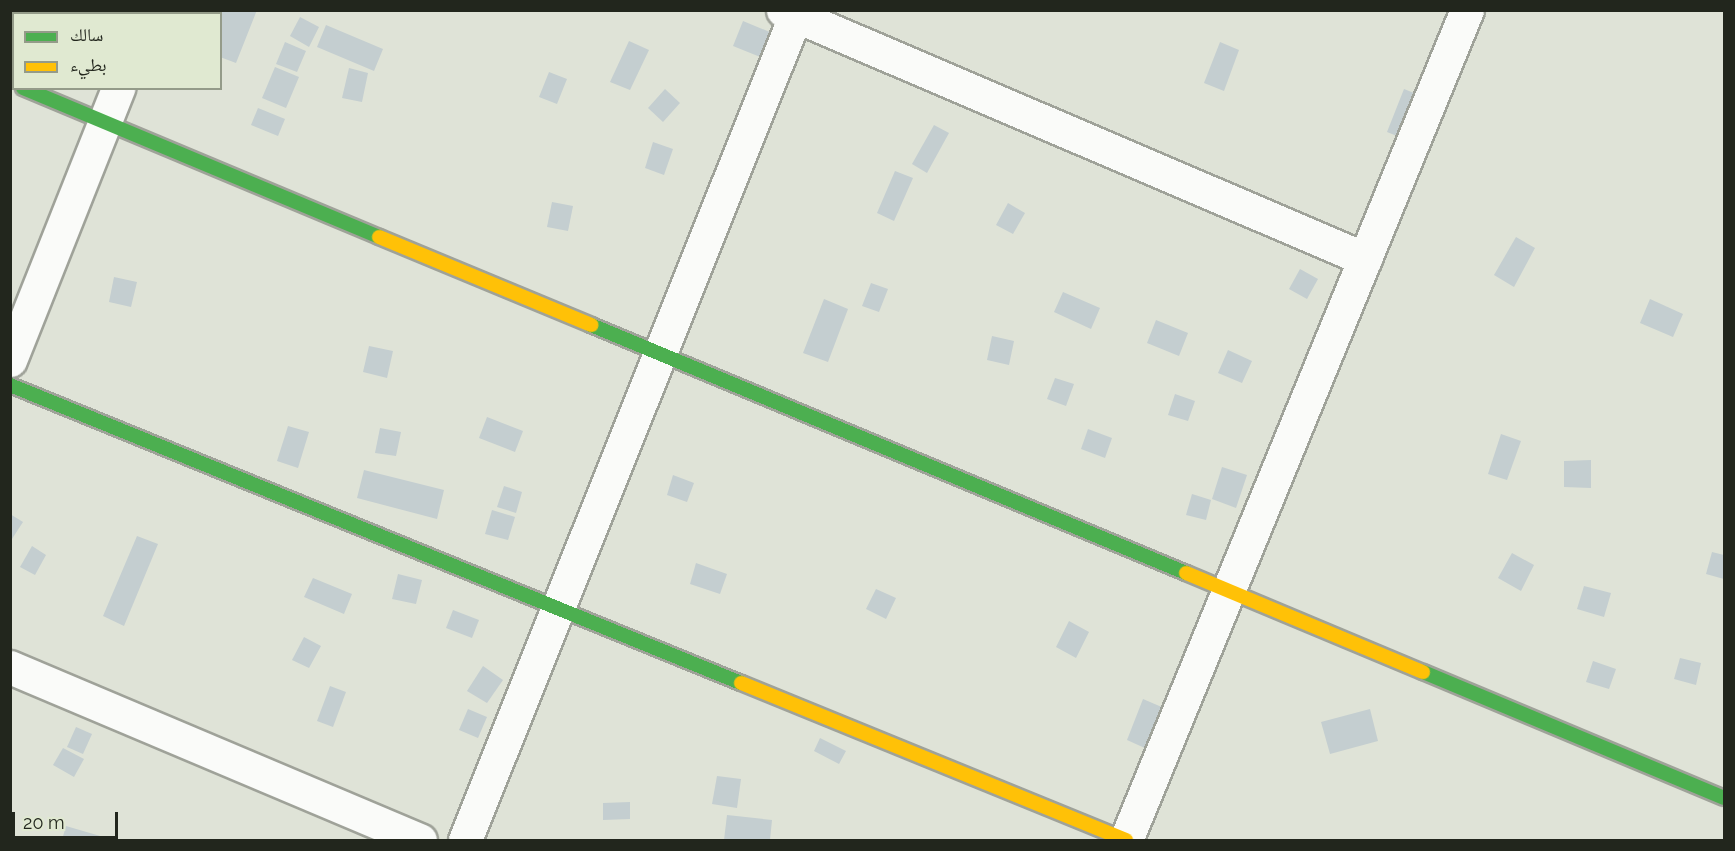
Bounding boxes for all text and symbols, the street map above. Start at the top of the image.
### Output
legend [12,12,222,90]
text: سالك [70,24,103,45]
text: بطيء [70,54,107,75]
scale bar [15,800,122,838]
text: 20 m [23,812,65,833]

